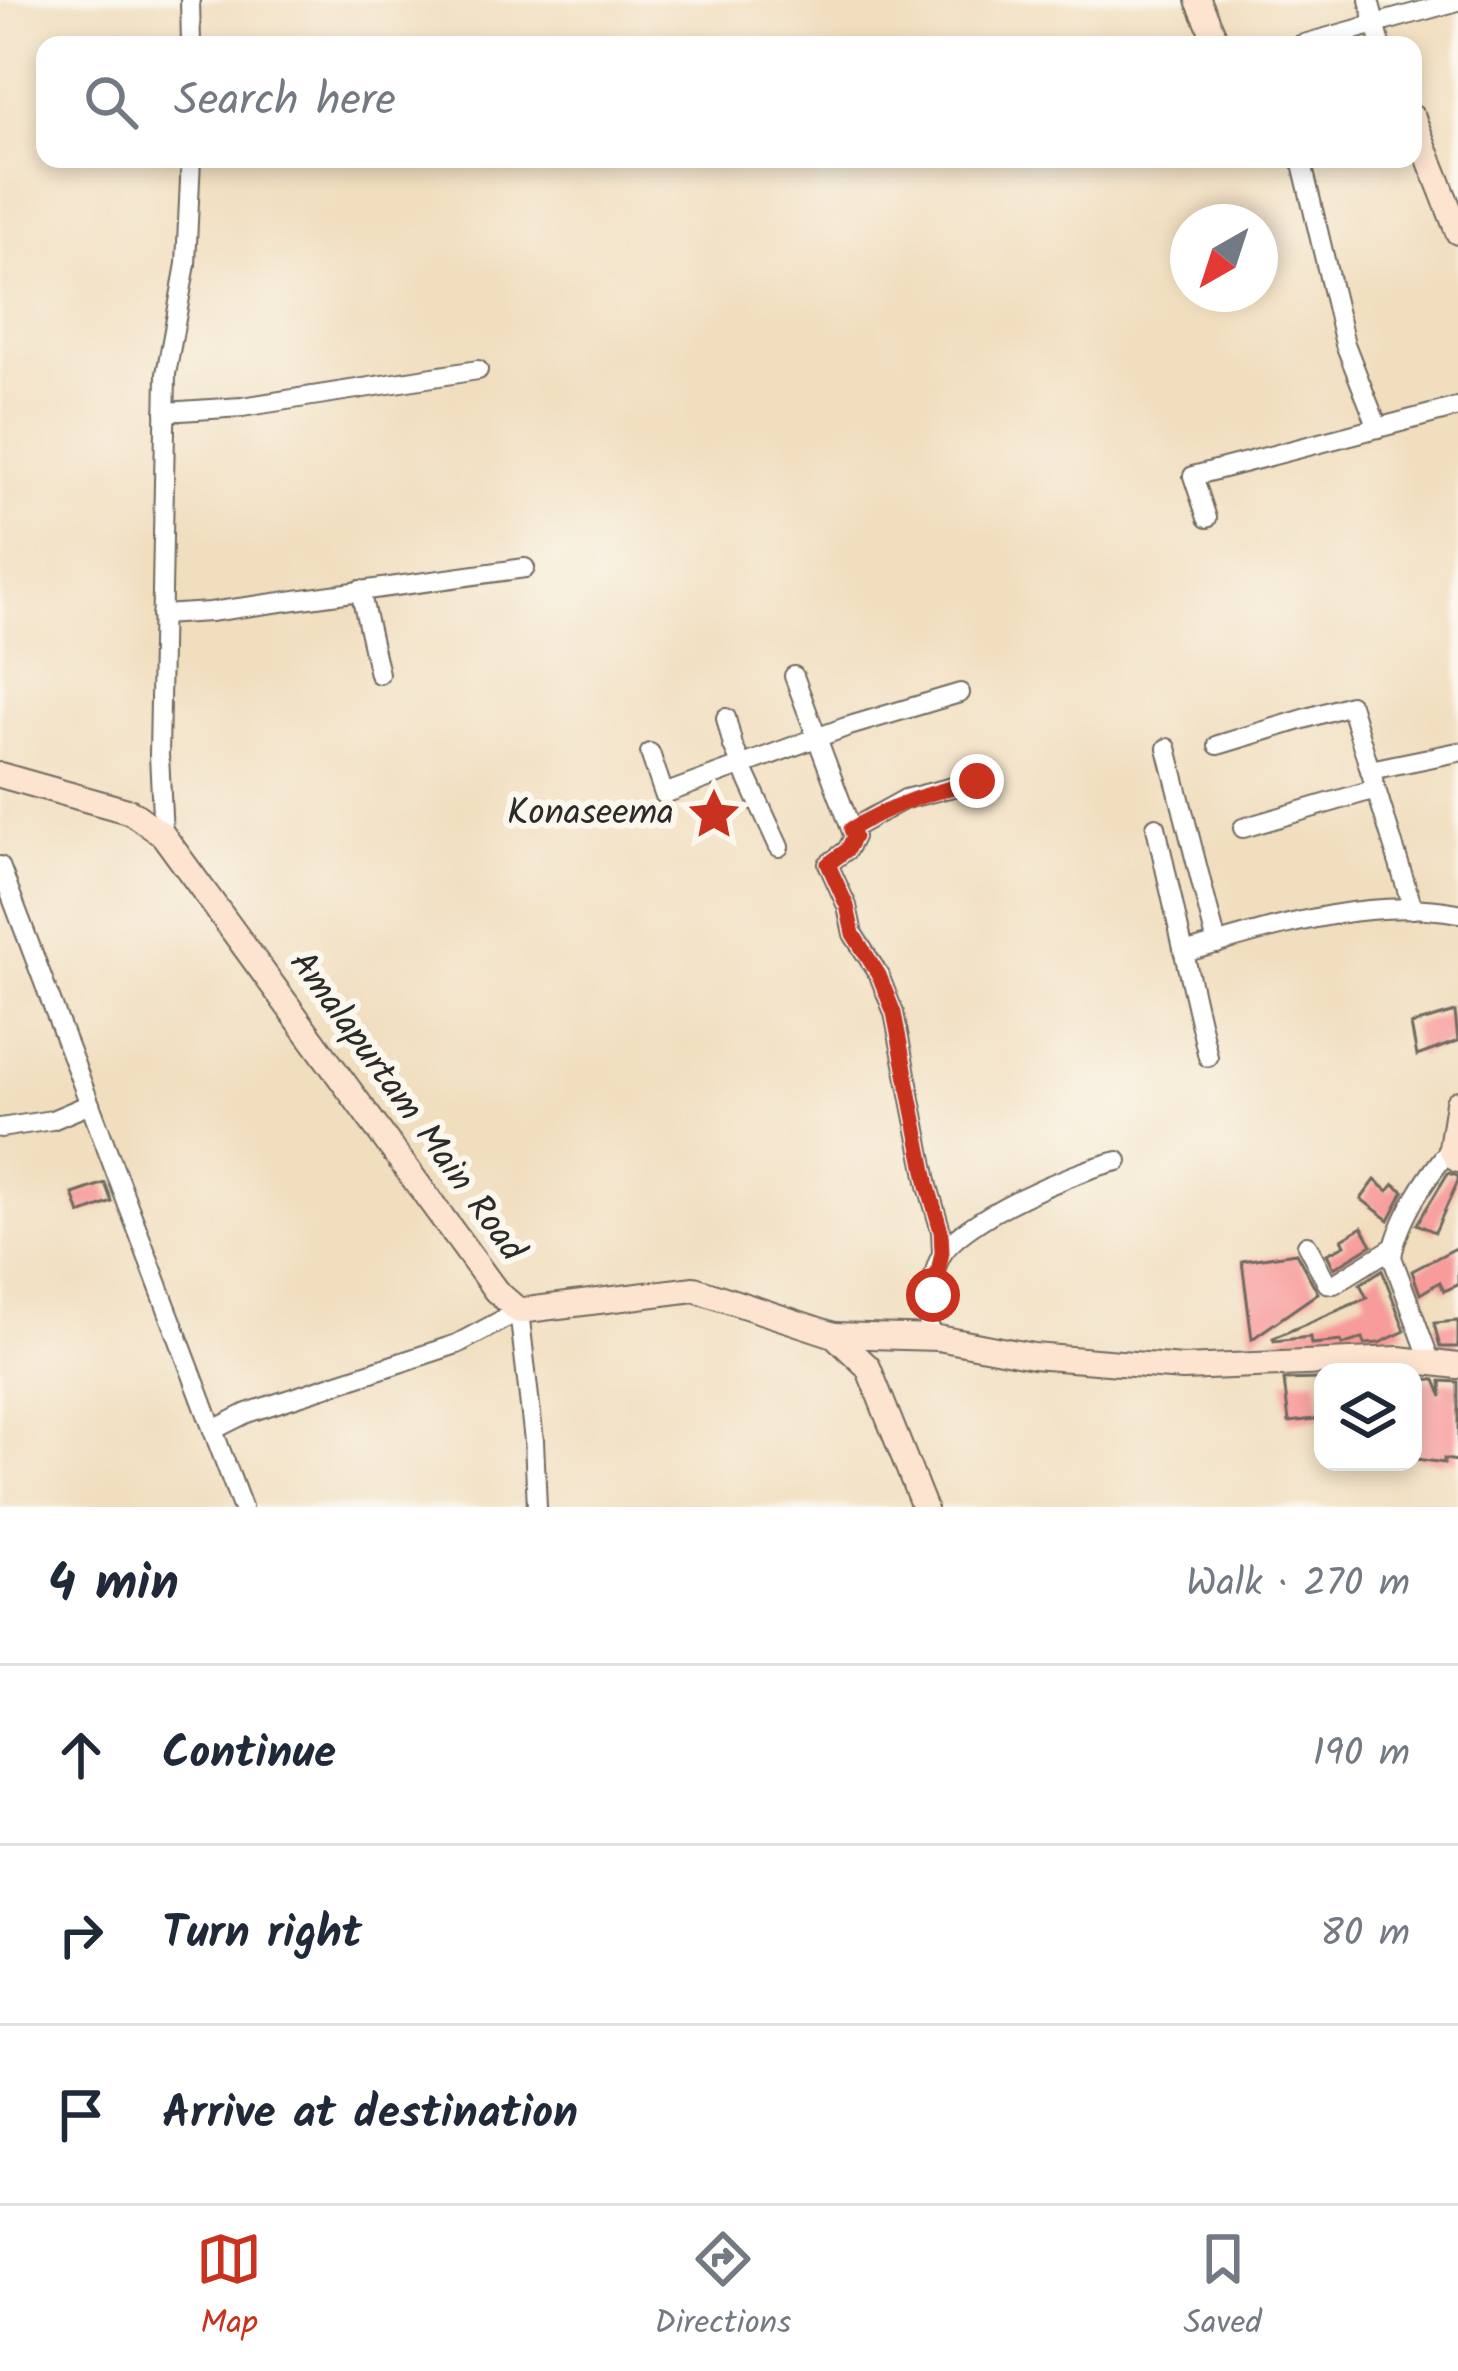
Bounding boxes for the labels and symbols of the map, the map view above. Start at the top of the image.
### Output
north arrow [1170,204,1278,312]
route end [950,754,1004,808]
place icon: Konaseema [685,785,743,843]
place label: Konaseema [507,786,674,843]
street label: Amalapurtam Main Road [273,939,539,1276]
route start [906,1268,960,1322]

